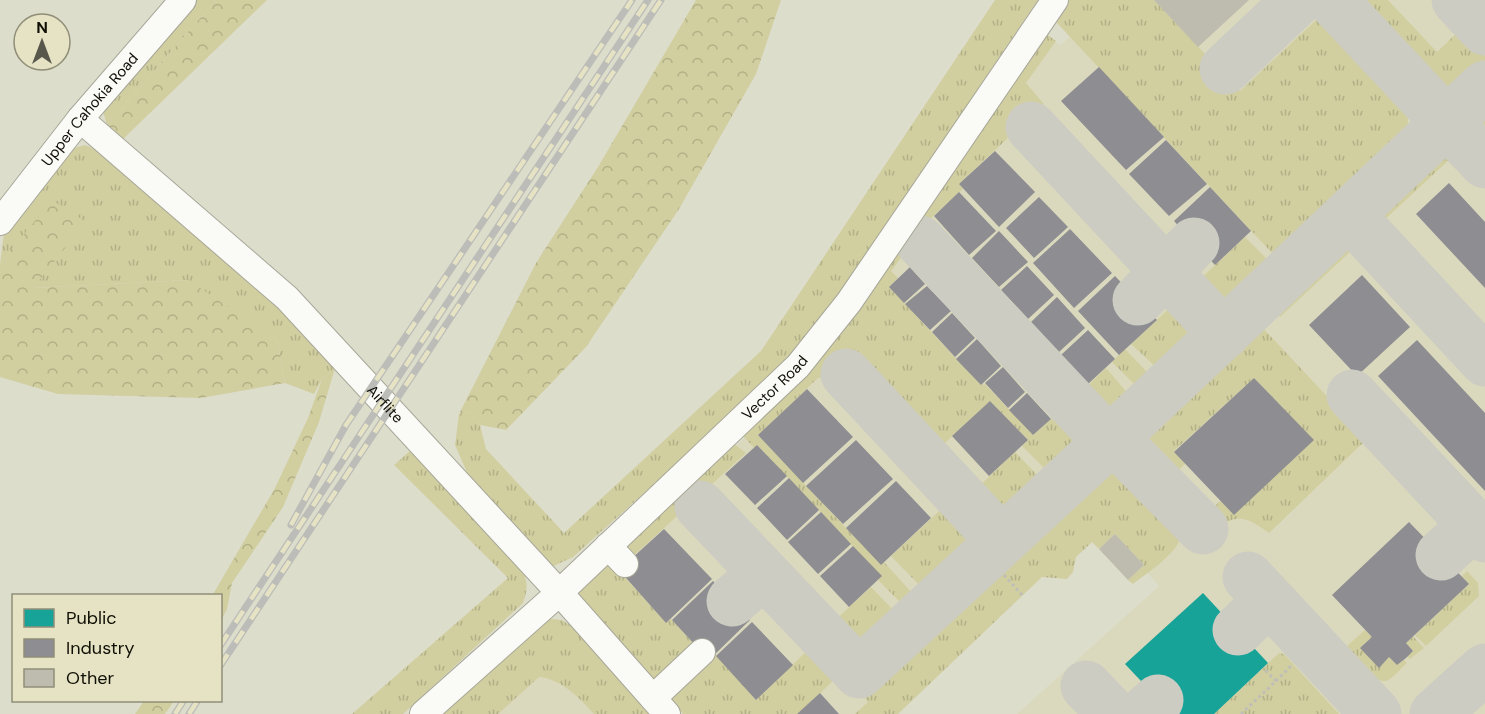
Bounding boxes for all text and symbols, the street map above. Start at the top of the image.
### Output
north arrow [12,12,72,72]
text: N [36,17,48,38]
street label: Upper Cahokia Road [37,49,143,170]
street label: Vector Road [737,351,813,424]
street label: Airflite [362,381,408,427]
legend [12,594,222,702]
text: Public [66,606,117,630]
text: Industry [66,636,135,660]
text: Other [66,666,115,690]

